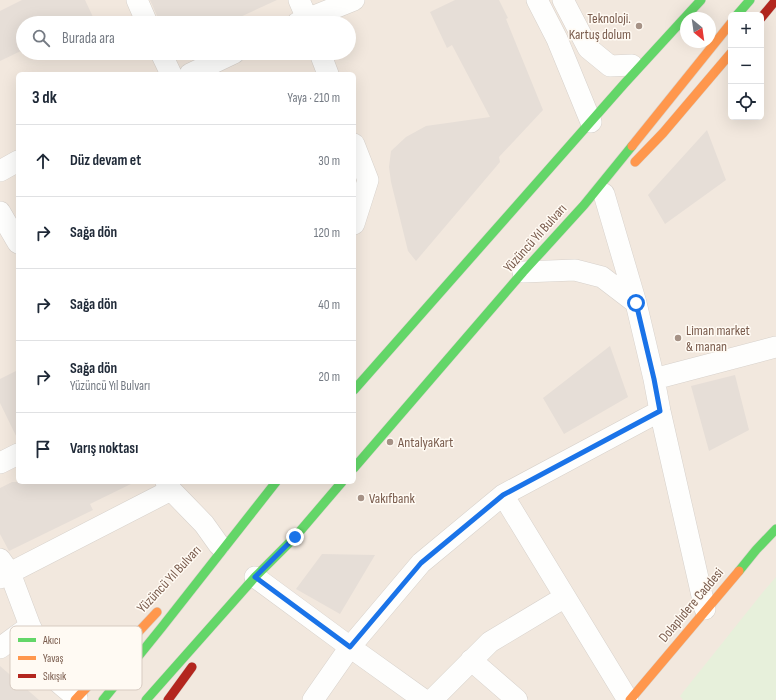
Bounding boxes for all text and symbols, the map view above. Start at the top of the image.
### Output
place label: Teknoloji. Kartuş dolum [569,10,631,43]
north arrow [680,12,716,48]
map controls [728,12,764,120]
button: + [728,12,764,48]
search box [16,16,356,60]
marker: Teknoloji. Kartuş dolum [634,21,644,31]
icon: search [30,27,52,49]
text: Burada ara [62,29,115,48]
button: − [728,48,764,84]
button: locate [728,84,764,120]
text: 3 dk [32,88,57,108]
text: Yaya · 210 m [288,90,340,106]
icon: ahead [32,150,54,172]
text: Düz devam et [70,151,141,170]
text: 30 m [318,153,340,169]
street label: Yüzüncü Yıl Bulvarı [500,200,570,276]
icon: right [32,222,54,244]
text: Sağa dön [70,223,117,242]
text: 120 m [314,225,340,241]
icon: right [32,294,54,316]
route start [627,294,645,312]
text: Sağa dön [70,295,117,314]
text: 40 m [318,297,340,313]
place label: Liman market & manan [686,322,750,355]
marker: Liman market & manan [673,333,683,343]
text: Sağa dön [70,359,117,378]
icon: right [32,366,54,388]
text: 20 m [318,369,340,385]
text: Yüzüncü Yıl Bulvarı [70,378,150,394]
place label: AntalyaKart [397,434,453,451]
marker: AntalyaKart [385,437,395,447]
icon: arrive [32,438,54,460]
text: Varış noktası [70,439,138,458]
place label: Vakıfbank [369,490,415,507]
marker: Vakıfbank [356,493,366,503]
route end [286,528,304,546]
street label: Yüzüncü Yıl Bulvarı [133,542,205,616]
street label: Dolaplıdere Caddesi [655,564,727,646]
legend [10,626,142,690]
text: Akıcı [42,634,60,647]
text: Yavaş [43,652,64,665]
text: Sıkışık [43,670,67,683]

